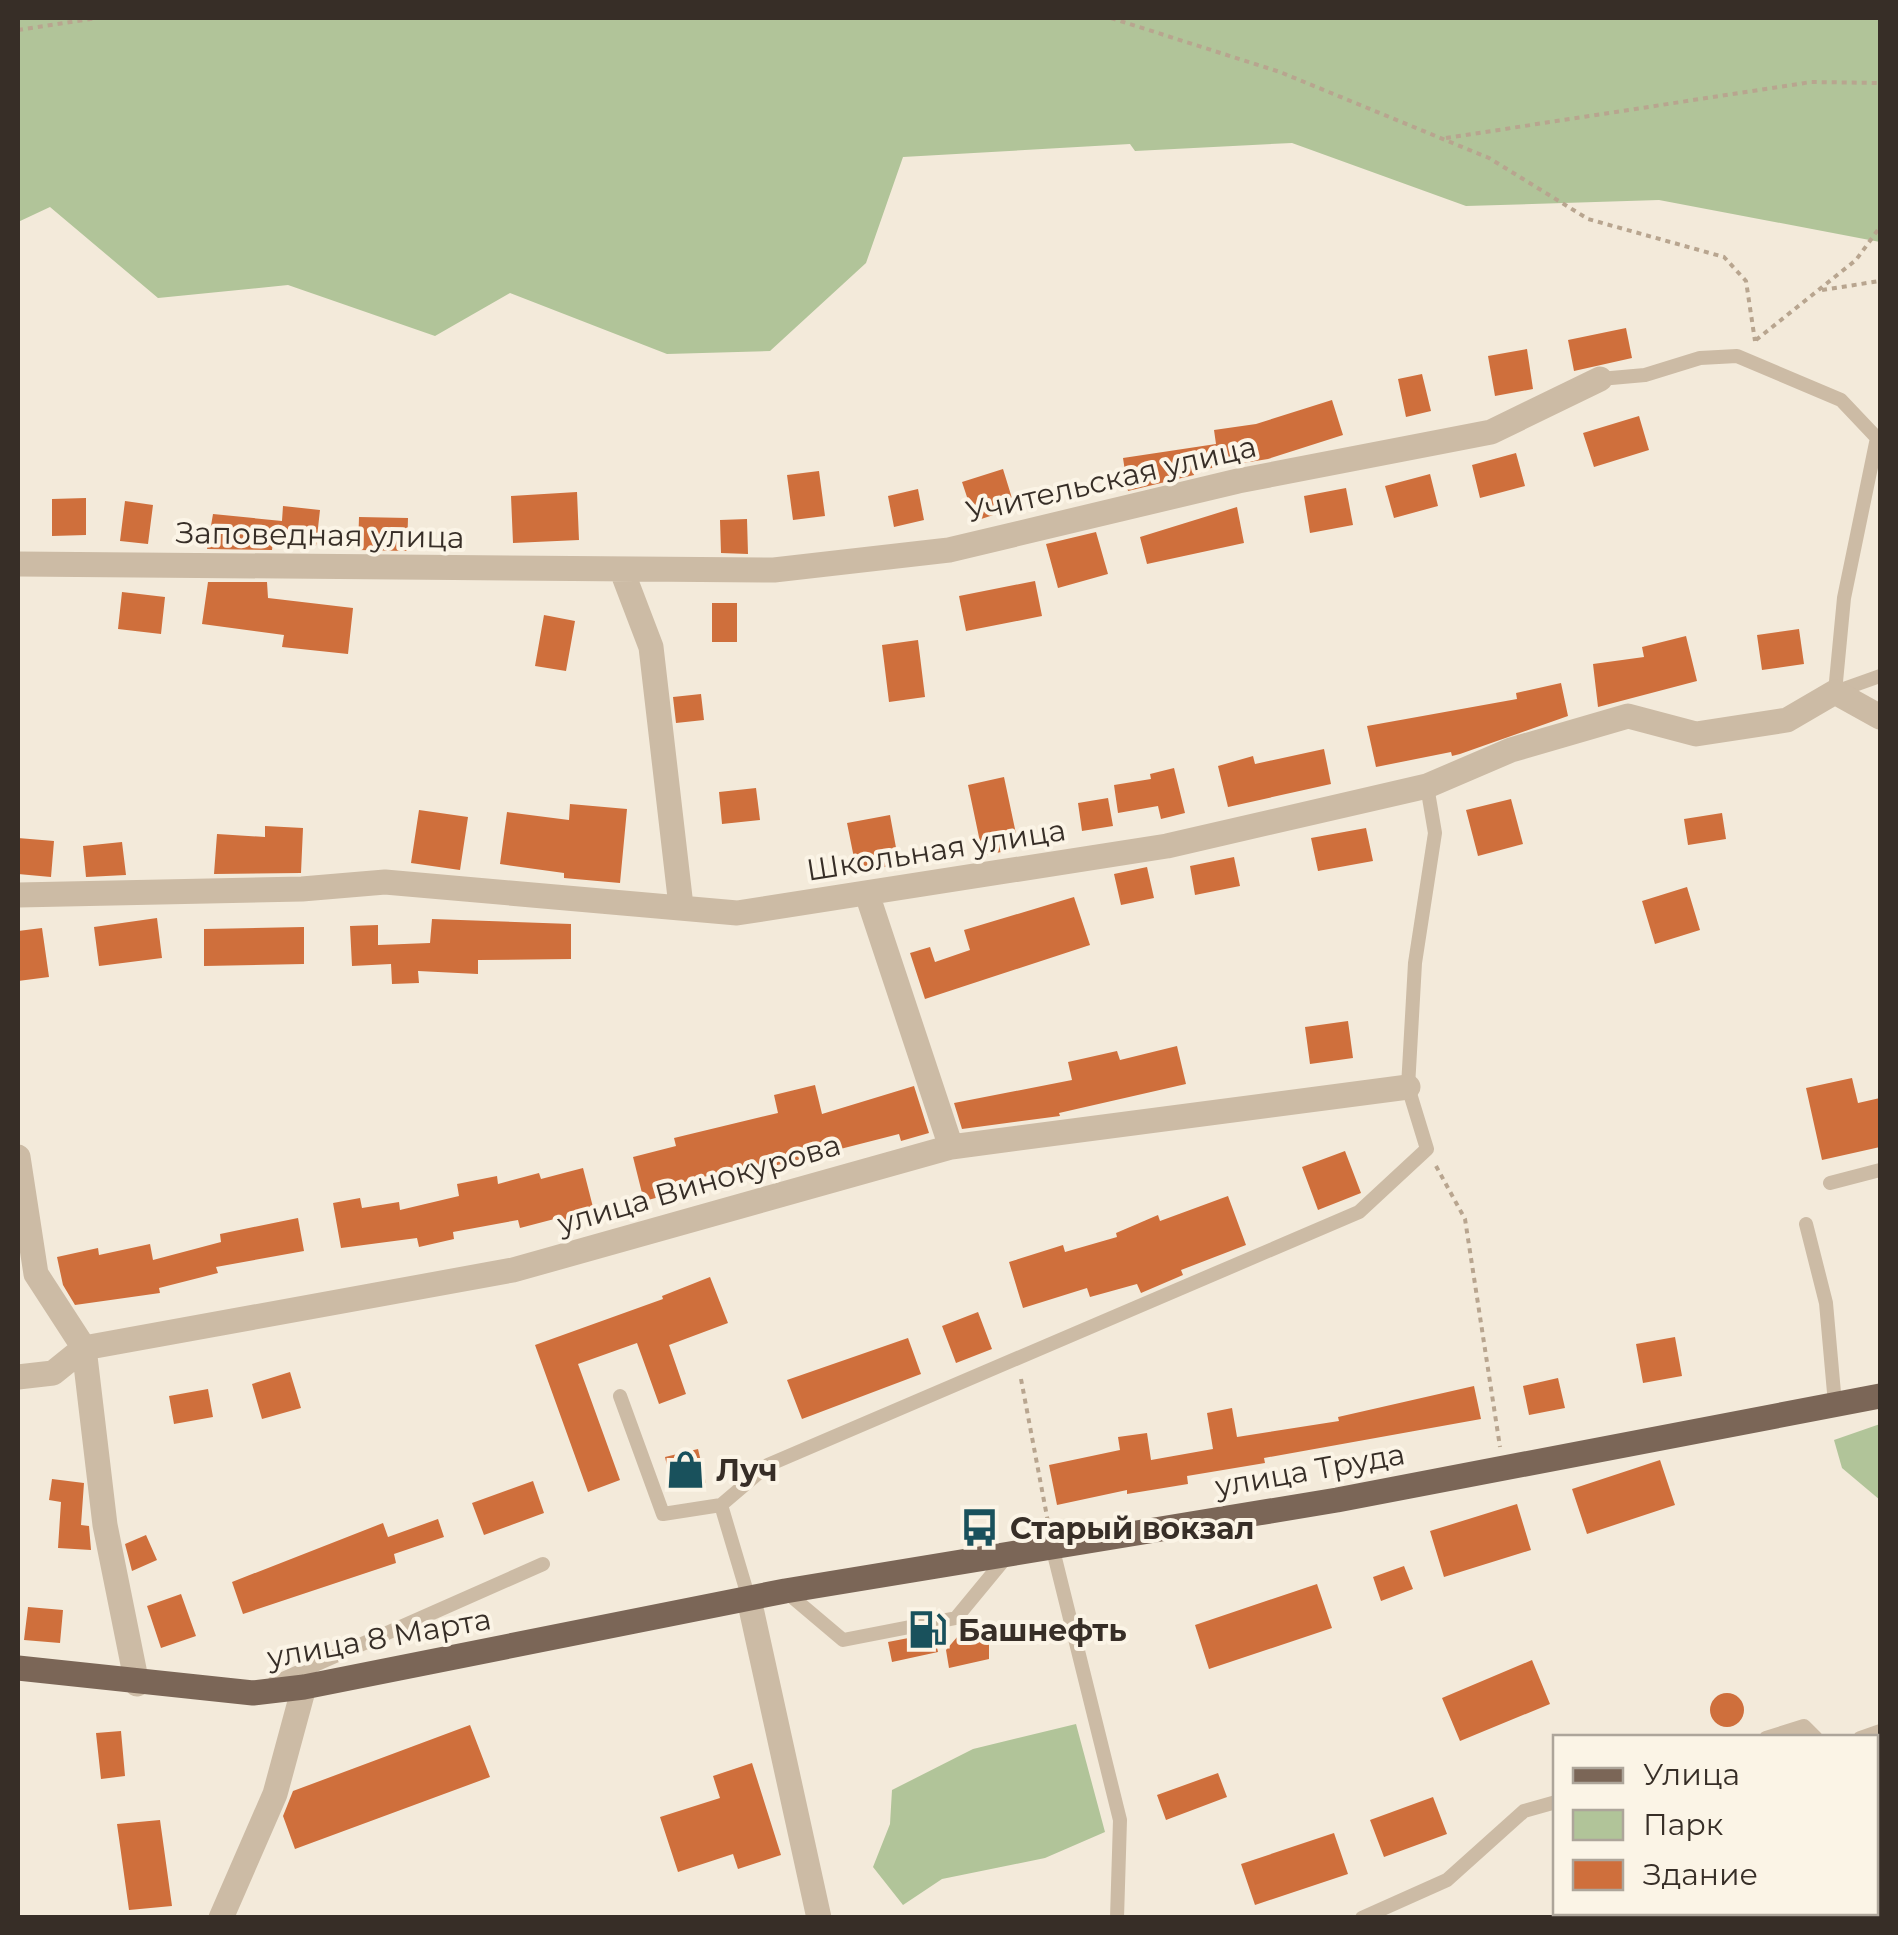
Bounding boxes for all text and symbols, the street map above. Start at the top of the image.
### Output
street label: Учительская улица [962,428,1260,530]
street label: Заповедная улица [175,514,465,556]
street label: Школьная улица [804,811,1068,889]
street label: улица Винокурова [552,1126,845,1242]
street label: улица Труда [1211,1435,1408,1505]
shop icon: Луч [665,1449,707,1491]
place label: Луч [716,1452,777,1489]
bus stop icon: Старый вокзал [959,1507,1001,1549]
place label: Старый вокзал [1010,1510,1254,1547]
street label: улица 8 Марта [263,1600,494,1676]
fuel station icon: Башнефть [907,1609,949,1651]
place label: Башнефть [958,1612,1127,1649]
legend [1553,1735,1878,1915]
text: Улица [1643,1756,1740,1793]
text: Парк [1643,1806,1724,1843]
text: Здание [1643,1856,1758,1893]

